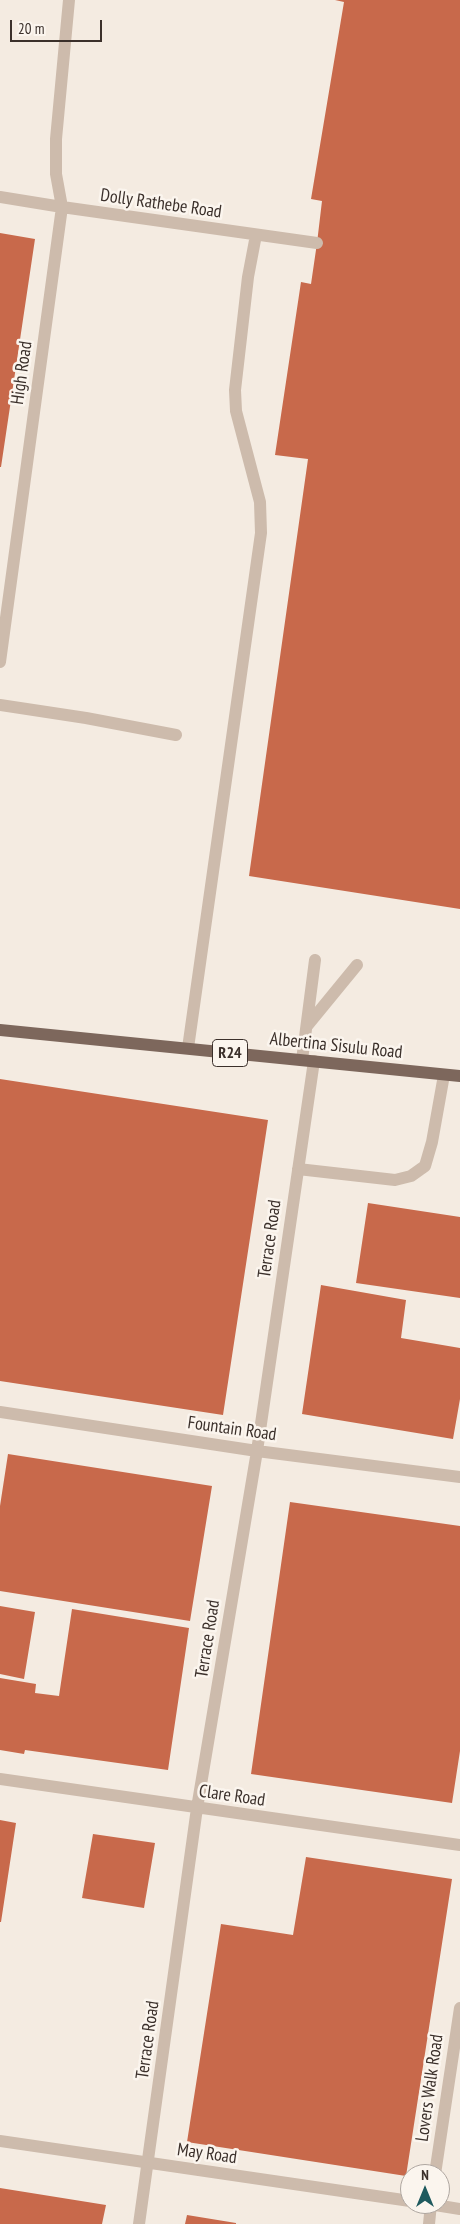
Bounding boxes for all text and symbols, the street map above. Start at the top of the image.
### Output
scale bar [12,10,105,42]
text: 20 m [18,19,44,38]
street label: Dolly Rathebe Road [99,185,223,223]
street label: High Road [7,340,37,406]
street label: Albertina Sisulu Road [269,1028,403,1064]
road number: R24 [212,1040,248,1066]
street label: Terrace Road [254,1199,286,1279]
street label: Fountain Road [186,1412,278,1446]
street label: Terrace Road [191,1598,225,1680]
street label: Clare Road [198,1781,266,1811]
street label: Terrace Road [132,2000,164,2080]
street label: Lovers Walk Road [412,2033,448,2143]
street label: May Road [176,2139,238,2169]
north arrow [400,2164,450,2214]
text: N [421,2166,429,2184]

